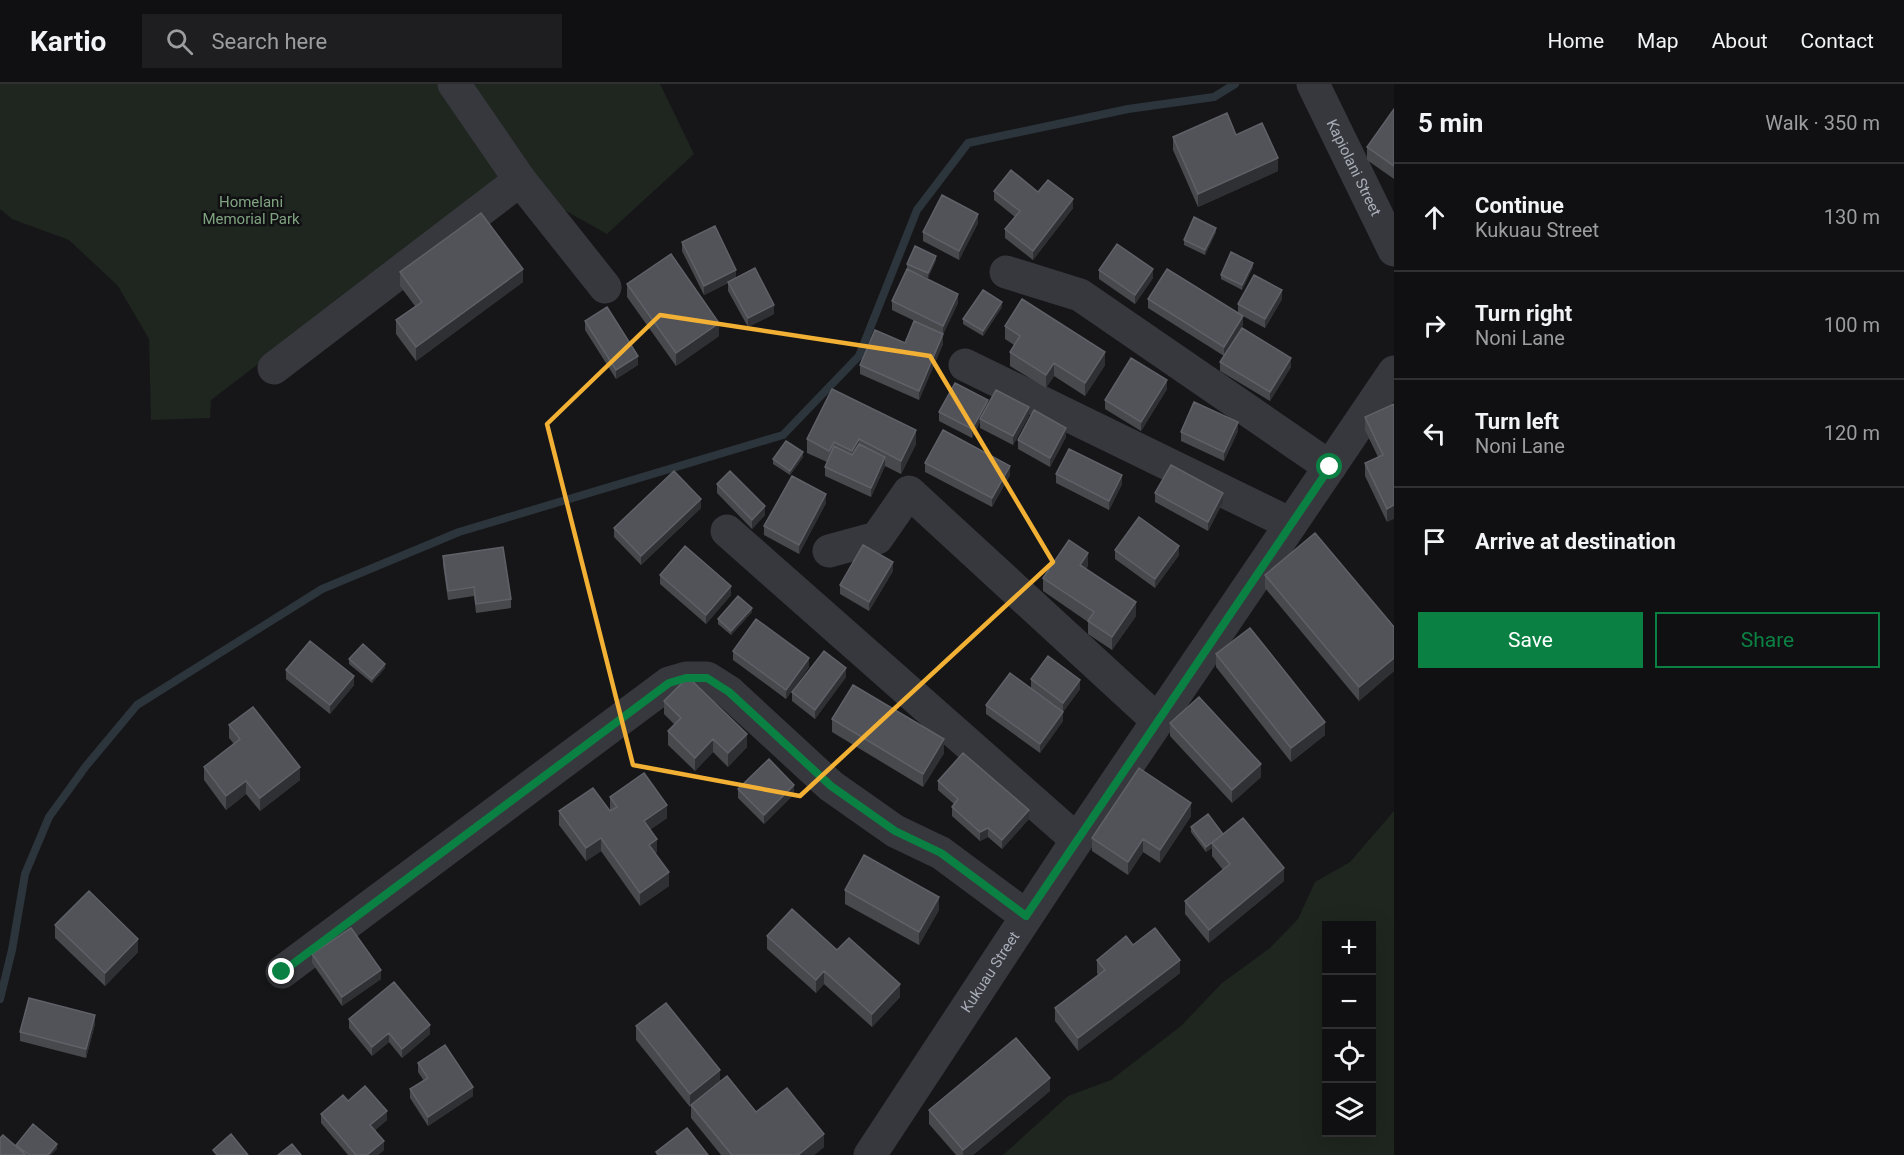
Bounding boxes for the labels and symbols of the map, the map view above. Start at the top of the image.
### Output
street label: Kapiolani Street [1323,116,1385,219]
park label: Homelani Memorial Park [202,193,300,228]
route start [1316,453,1342,479]
street label: Kukuau Street [957,928,1023,1016]
route end [268,958,294,984]

